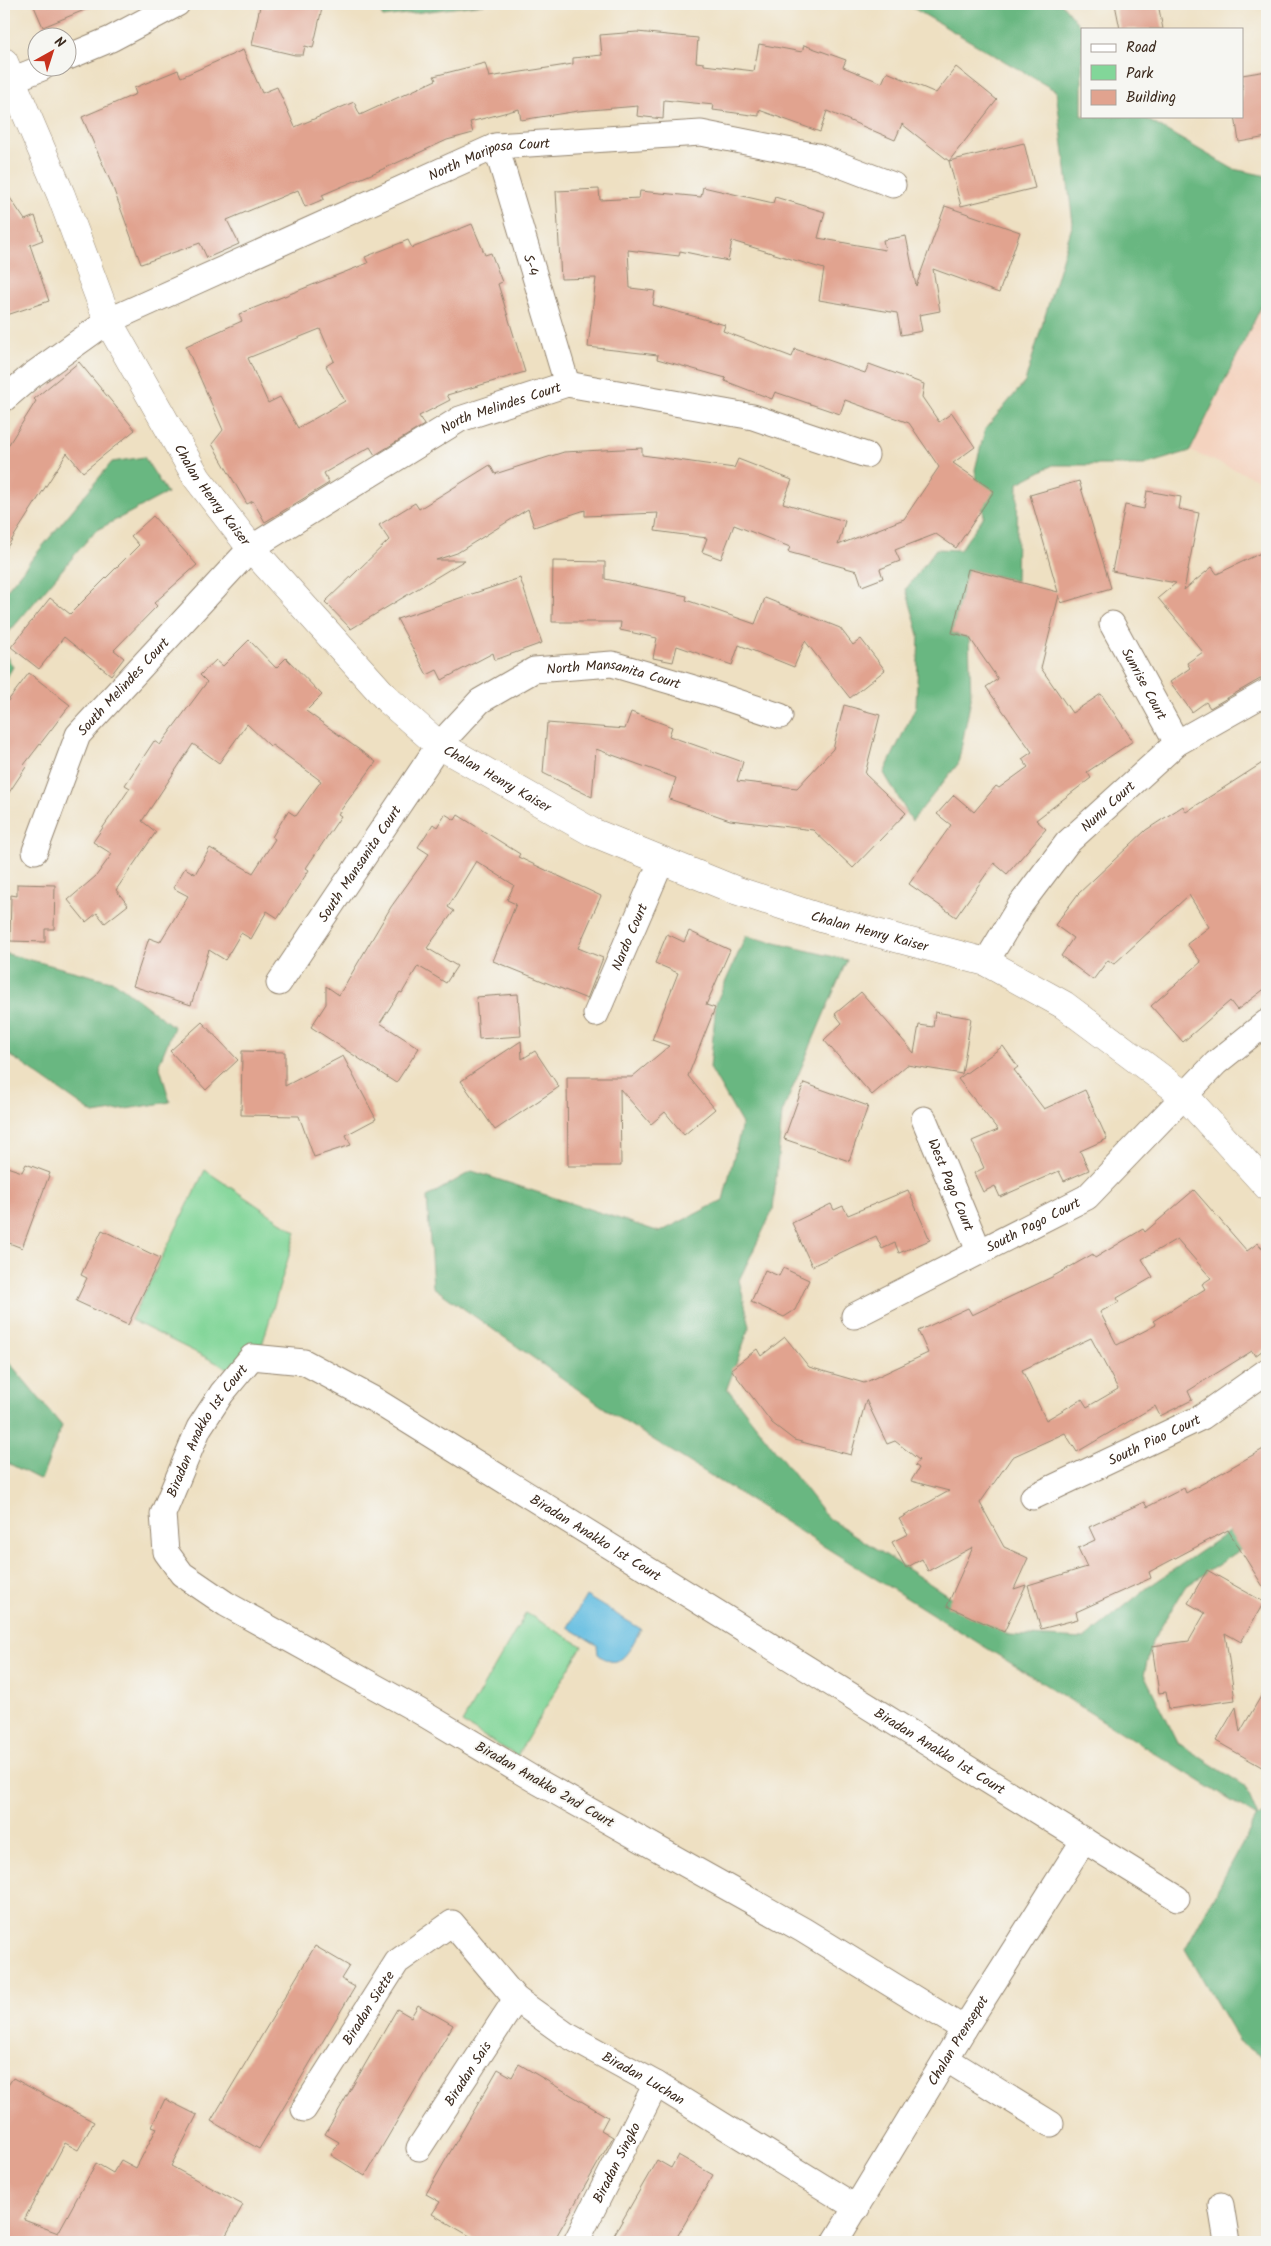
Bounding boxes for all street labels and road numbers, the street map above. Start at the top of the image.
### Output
street label: North Mariposa Court [425,133,551,187]
street label: S-4 [517,252,544,279]
street label: North Melindes Court [436,377,565,441]
street label: Chalan Henry Kaiser [168,440,256,552]
street label: South Melindes Court [73,632,175,741]
street label: Sunrise Court [1115,644,1173,725]
street label: North Mansanita Court [546,654,683,696]
street label: Chalan Henry Kaiser [439,740,556,819]
street label: Nunu Court [1076,776,1141,838]
street label: South Mansanita Court [313,801,408,927]
street label: Nardo Court [606,900,654,974]
street label: Chalan Henry Kaiser [808,905,932,959]
street label: West Pago Court [921,1135,980,1235]
street label: South Pago Court [982,1192,1085,1259]
street label: Biradan Anakko 1st Court [161,1359,254,1501]
street label: South Piao Court [1105,1409,1205,1472]
street label: Biradan Anakko 1st Court [525,1489,666,1588]
street label: Biradan Anakko 1st Court [869,1703,1010,1801]
street label: Biradan Anakko 2nd Court [471,1736,619,1834]
street label: Biradan Siette [337,1966,401,2050]
street label: Chalan Prensepot [922,1991,995,2090]
street label: Biradan Sais [439,2037,498,2111]
street label: Biradan Luchan [598,2046,689,2111]
street label: Biradan Singko [587,2119,647,2207]

